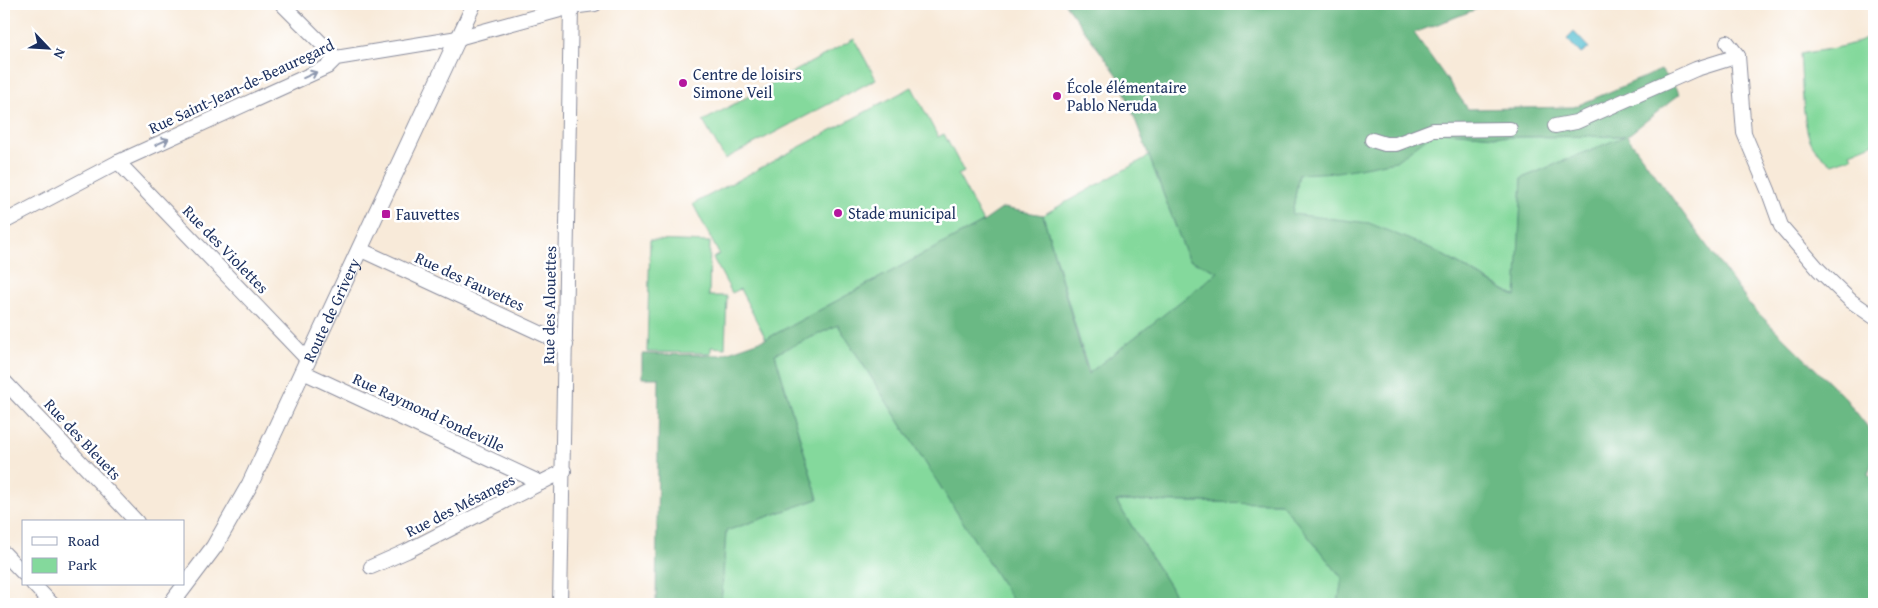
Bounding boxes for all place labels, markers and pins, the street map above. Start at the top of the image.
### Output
place label: Centre de loisirs Simone Veil [693,62,802,104]
place label: École élémentaire Pablo Neruda [1067,75,1187,117]
marker: Centre de loisirs Simone Veil [677,77,689,89]
marker: École élémentaire Pablo Neruda [1051,90,1063,102]
place label: Stade municipal [848,201,957,225]
place label: Fauvettes [396,202,460,226]
marker: Stade municipal [832,207,844,219]
marker: Fauvettes [380,208,392,220]

